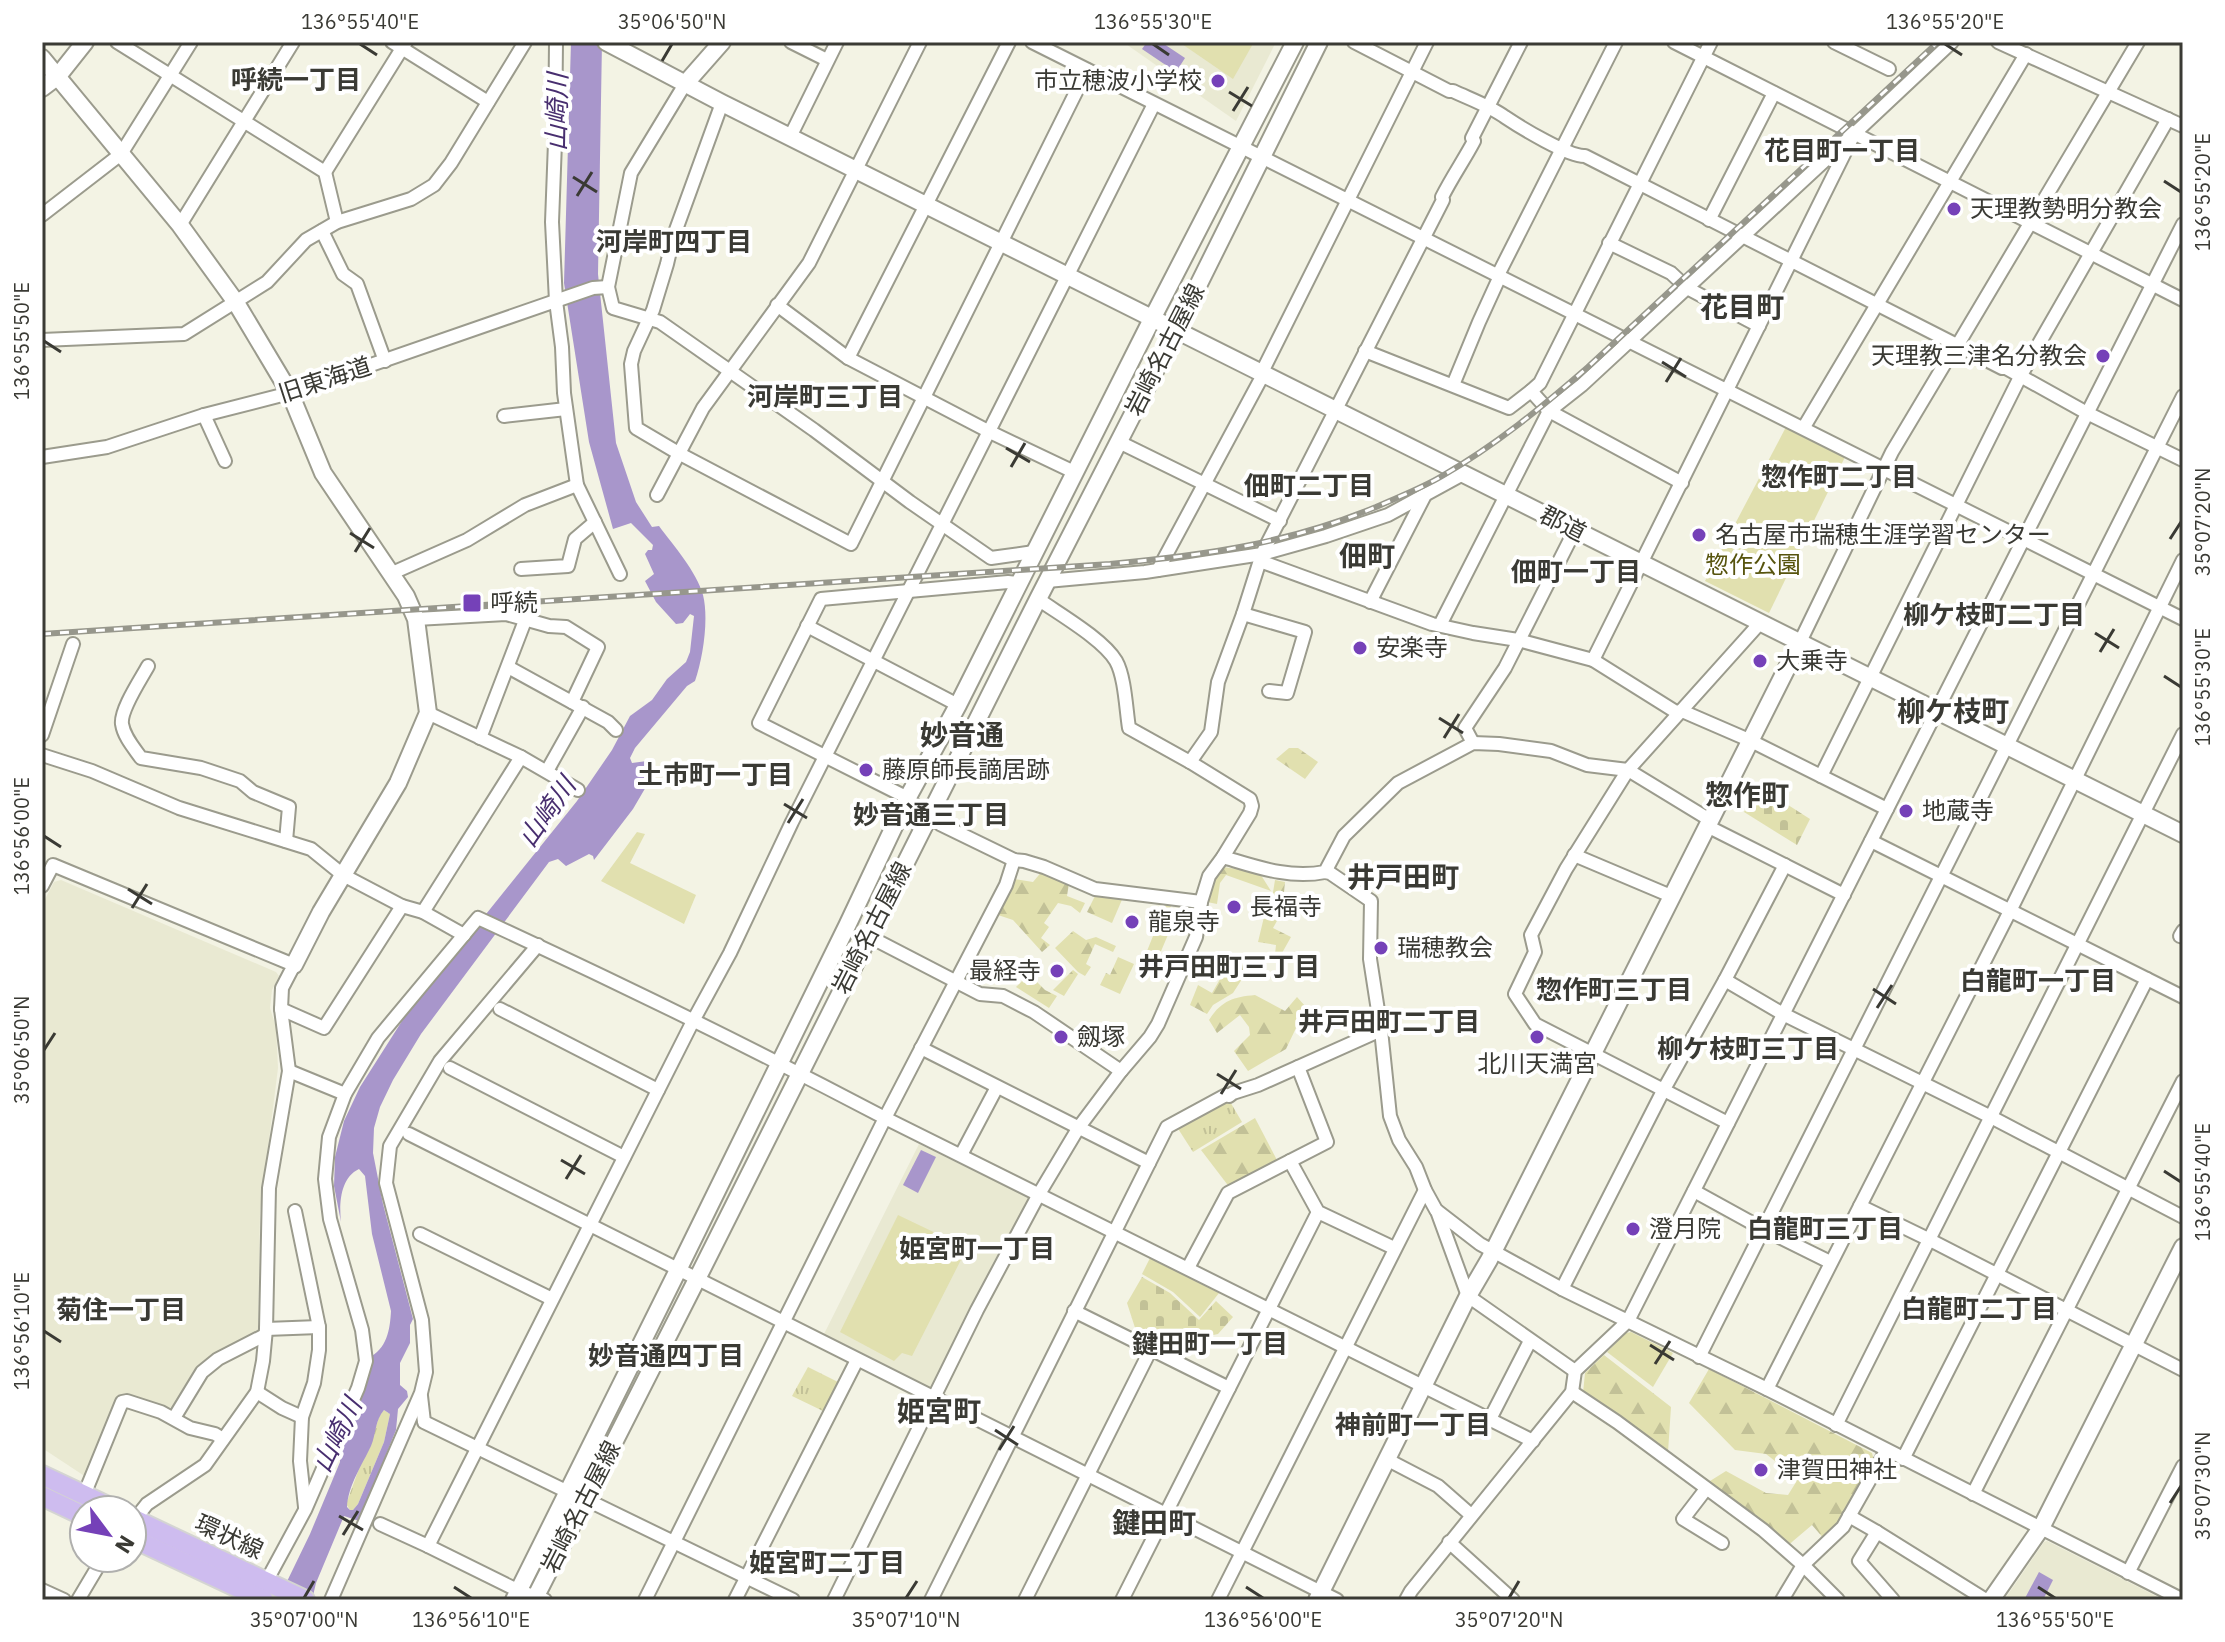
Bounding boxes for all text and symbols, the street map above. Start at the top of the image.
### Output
text: 136°55'40"E [301,8,419,35]
text: 35°06'50"N [618,8,726,35]
text: 136°55'30"E [1094,8,1212,35]
text: 136°55'20"E [1886,8,2004,35]
district label: 呼続一丁目 [231,62,361,96]
place label: 市立穂波小学校 [1034,64,1202,96]
water label: 山崎川 [538,70,574,151]
marker: 市立穂波小学校 [1209,72,1227,90]
district label: 花目町一丁目 [1764,133,1920,167]
text: 136°55'20"E [2189,133,2216,251]
place label: 天理教勢明分教会 [1970,192,2162,224]
marker: 天理教勢明分教会 [1945,200,1963,218]
district label: 河岸町四丁目 [596,224,752,258]
street label: 岩崎名古屋線 [1117,278,1211,421]
text: 136°55'50"E [8,282,35,400]
district label: 花目町 [1700,288,1784,325]
place label: 天理教三津名分教会 [1871,339,2087,371]
marker: 天理教三津名分教会 [2094,347,2112,365]
street label: 旧東海道 [274,349,375,409]
district label: 河岸町三丁目 [747,379,903,413]
district label: 惣作町二丁目 [1761,459,1917,493]
district label: 佃町二丁目 [1244,468,1374,502]
text: 35°07'20"N [2189,468,2216,576]
street label: 郡道 [1535,498,1592,548]
place label: 名古屋市瑞穂生涯学習センター [1715,518,2051,550]
marker: 名古屋市瑞穂生涯学習センター [1690,526,1708,544]
district label: 佃町 [1339,537,1395,574]
park label: 惣作公園 [1705,548,1801,580]
district label: 佃町一丁目 [1511,554,1641,588]
place label: 呼続 [490,586,538,618]
marker: 呼続 [461,592,483,614]
district label: 柳ケ枝町二丁目 [1903,597,2085,631]
text: 136°55'30"E [2189,628,2216,746]
place label: 安楽寺 [1376,631,1448,663]
marker: 安楽寺 [1351,639,1369,657]
place label: 大乗寺 [1776,644,1848,676]
marker: 大乗寺 [1751,652,1769,670]
district label: 柳ケ枝町 [1897,692,2009,729]
district label: 妙音通 [920,716,1004,753]
place label: 藤原師長謫居跡 [882,753,1050,785]
district label: 土市町一丁目 [637,757,793,791]
marker: 藤原師長謫居跡 [857,761,875,779]
water label: 山崎川 [510,767,584,853]
district label: 惣作町 [1705,776,1789,813]
text: 136°56'00"E [8,777,35,895]
place label: 地蔵寺 [1922,794,1994,826]
district label: 妙音通三丁目 [853,797,1009,831]
marker: 地蔵寺 [1897,802,1915,820]
street label: 岩崎名古屋線 [824,856,918,999]
district label: 井戸田町 [1347,858,1459,895]
place label: 長福寺 [1250,890,1322,922]
marker: 長福寺 [1225,898,1243,916]
place label: 龍泉寺 [1148,905,1220,937]
marker: 龍泉寺 [1123,913,1141,931]
place label: 瑞穂教会 [1397,931,1493,963]
marker: 瑞穂教会 [1372,939,1390,957]
district label: 井戸田町三丁目 [1138,949,1320,983]
place label: 最経寺 [969,954,1041,986]
marker: 最経寺 [1048,962,1066,980]
district label: 白龍町一丁目 [1960,963,2116,997]
district label: 惣作町三丁目 [1536,972,1692,1006]
text: 35°06'50"N [8,996,35,1104]
district label: 井戸田町二丁目 [1298,1004,1480,1038]
place label: 劔塚 [1077,1020,1125,1052]
marker: 劔塚 [1052,1028,1070,1046]
marker: 北川天満宮 [1528,1028,1546,1046]
district label: 柳ケ枝町三丁目 [1657,1031,1839,1065]
place label: 北川天満宮 [1477,1047,1597,1079]
text: 136°55'40"E [2189,1123,2216,1241]
district label: 白龍町三丁目 [1747,1211,1903,1245]
place label: 澄月院 [1649,1212,1721,1244]
marker: 澄月院 [1624,1220,1642,1238]
district label: 姫宮町一丁目 [899,1231,1055,1265]
text: 136°56'10"E [8,1272,35,1390]
district label: 白龍町二丁目 [1901,1291,2057,1325]
district label: 菊住一丁目 [56,1292,186,1326]
district label: 鍵田町一丁目 [1132,1326,1288,1360]
district label: 妙音通四丁目 [588,1338,744,1372]
water label: 山崎川 [304,1389,370,1477]
district label: 姫宮町 [897,1392,981,1429]
district label: 神前町一丁目 [1335,1407,1491,1441]
text: 35°07'30"N [2189,1432,2216,1540]
street label: 岩崎名古屋線 [533,1435,627,1578]
place label: 津賀田神社 [1777,1453,1897,1485]
marker: 津賀田神社 [1752,1461,1770,1479]
north arrow [68,1494,148,1574]
district label: 鍵田町 [1112,1504,1196,1541]
street label: 環状線 [190,1506,269,1566]
text: N [109,1530,142,1559]
district label: 姫宮町二丁目 [749,1545,905,1579]
text: 35°07'00"N [250,1606,358,1633]
text: 136°56'10"E [412,1606,530,1633]
text: 35°07'10"N [852,1606,960,1633]
text: 136°56'00"E [1204,1606,1322,1633]
text: 35°07'20"N [1455,1606,1563,1633]
text: 136°55'50"E [1996,1606,2114,1633]

